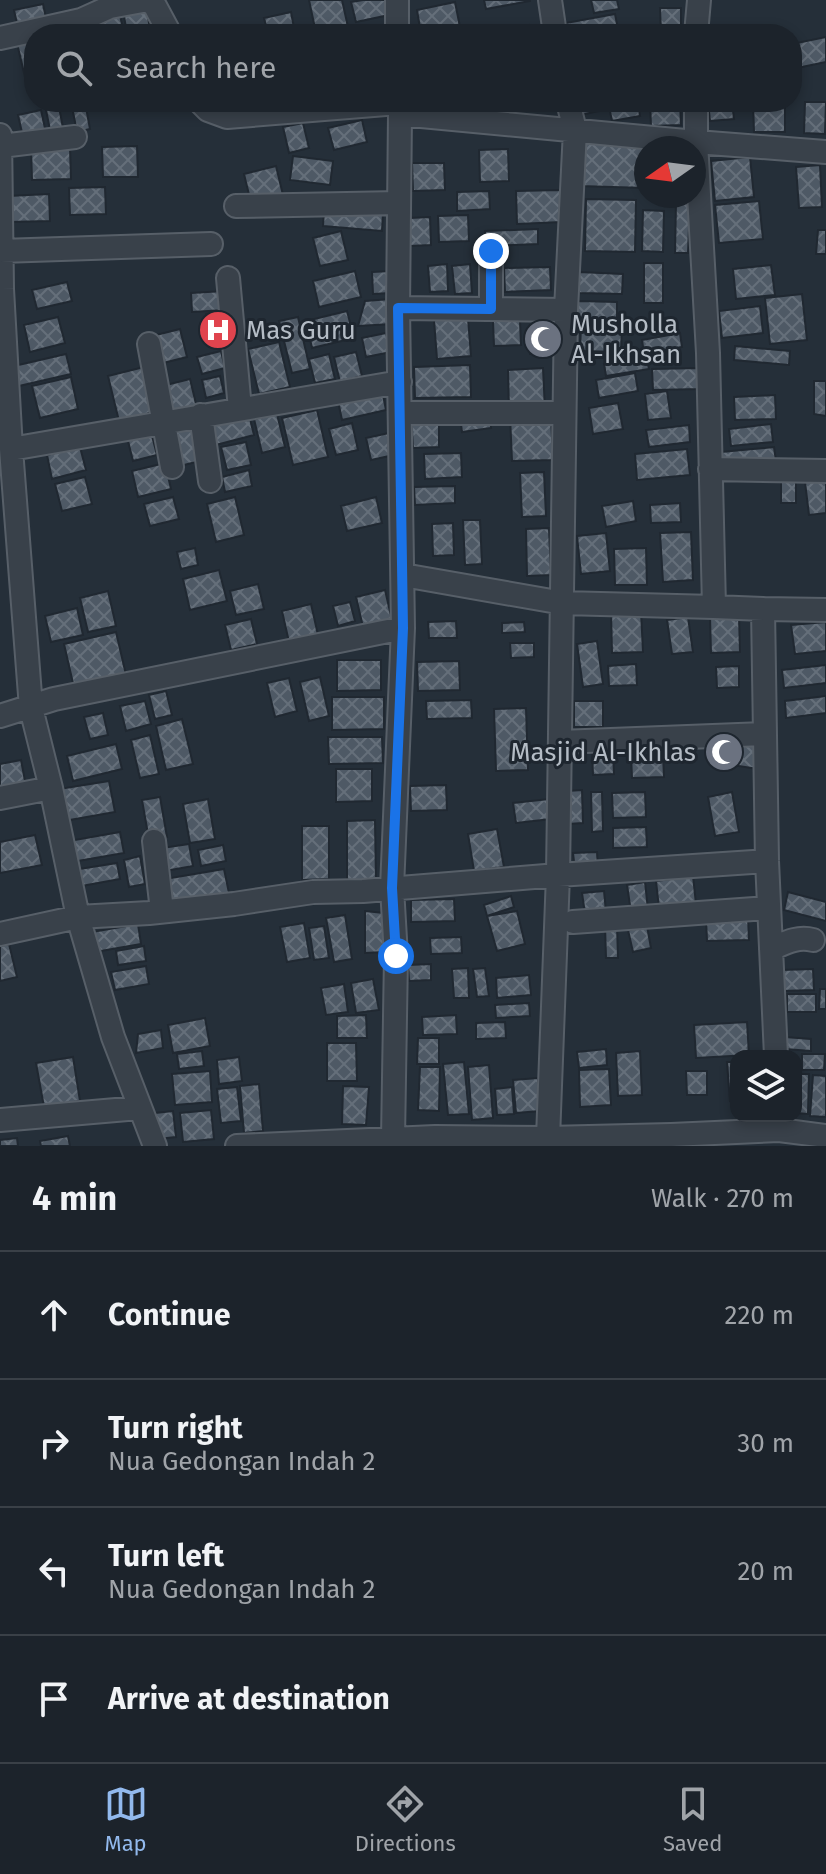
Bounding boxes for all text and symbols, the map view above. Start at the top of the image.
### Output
search box [24,24,802,112]
icon: search [52,46,96,90]
text: Search here [116,50,276,86]
north arrow [634,136,706,208]
route end [473,233,509,269]
hospital icon: Mas Guru [197,309,239,351]
place label: Musholla Al-Ikhsan [571,309,681,370]
place label: Mas Guru [246,315,356,346]
mosque icon: Musholla Al-Ikhsan [522,318,564,360]
mosque icon: Masjid Al-Ikhlas [703,731,745,773]
place label: Masjid Al-Ikhlas [510,737,696,768]
route start [378,938,414,974]
map controls [730,1050,802,1122]
button: layers [730,1050,802,1122]
text: 4 min [32,1178,117,1219]
text: Walk · 270 m [651,1183,794,1214]
icon: ahead [32,1293,76,1337]
text: Continue [108,1297,231,1333]
text: 220 m [725,1300,794,1331]
text: Turn right [108,1410,243,1446]
icon: right [32,1421,76,1465]
text: 30 m [737,1428,794,1459]
text: Nua Gedongan Indah 2 [108,1446,375,1477]
text: Turn left [108,1538,224,1574]
icon: left [32,1549,76,1593]
text: 20 m [737,1556,794,1587]
text: Nua Gedongan Indah 2 [108,1574,375,1605]
icon: arrive [32,1677,76,1721]
text: Arrive at destination [108,1681,390,1717]
tab: Map [104,1782,148,1857]
tab: Directions [355,1782,456,1857]
tab: Saved [663,1782,722,1857]

